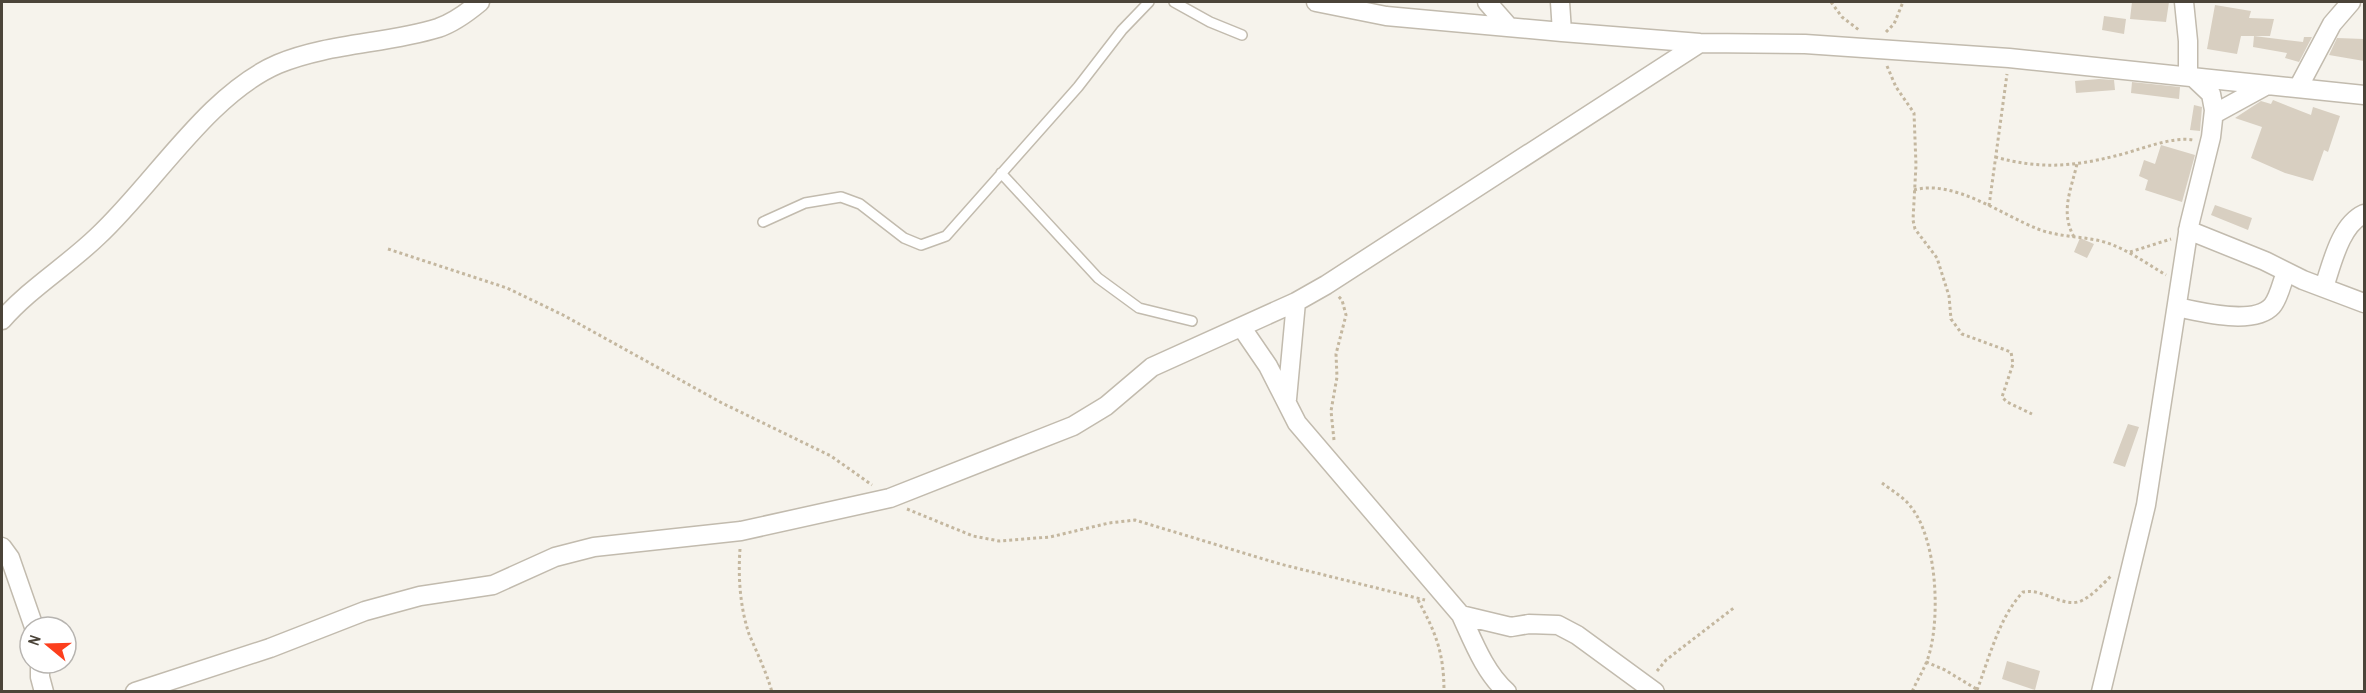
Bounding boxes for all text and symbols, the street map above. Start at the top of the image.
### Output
north arrow [18,615,78,675]
text: N [22,632,46,648]

